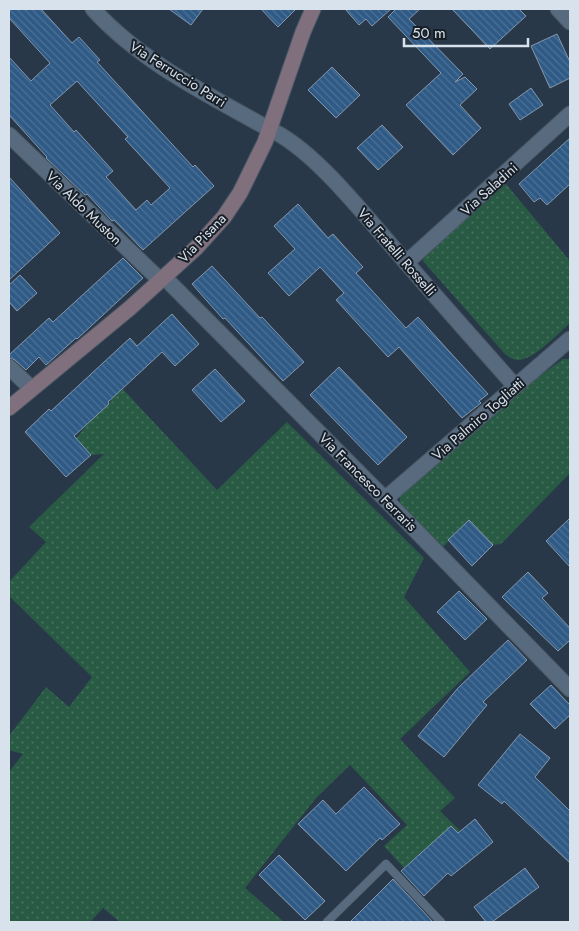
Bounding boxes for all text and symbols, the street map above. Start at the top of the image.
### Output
scale bar [404,15,528,47]
text: 50 m [412,22,446,44]
street label: Via Ferruccio Parri [126,36,230,112]
street label: Via Saladini [456,158,522,220]
street label: Via Aldo Muston [42,166,126,250]
street label: Via Fratelli Rosselli [353,204,441,300]
street label: Via Pisana [173,209,231,267]
street label: Via Palmiro Togliatti [427,373,529,465]
street label: Via Francesco Ferraris [314,428,422,536]

